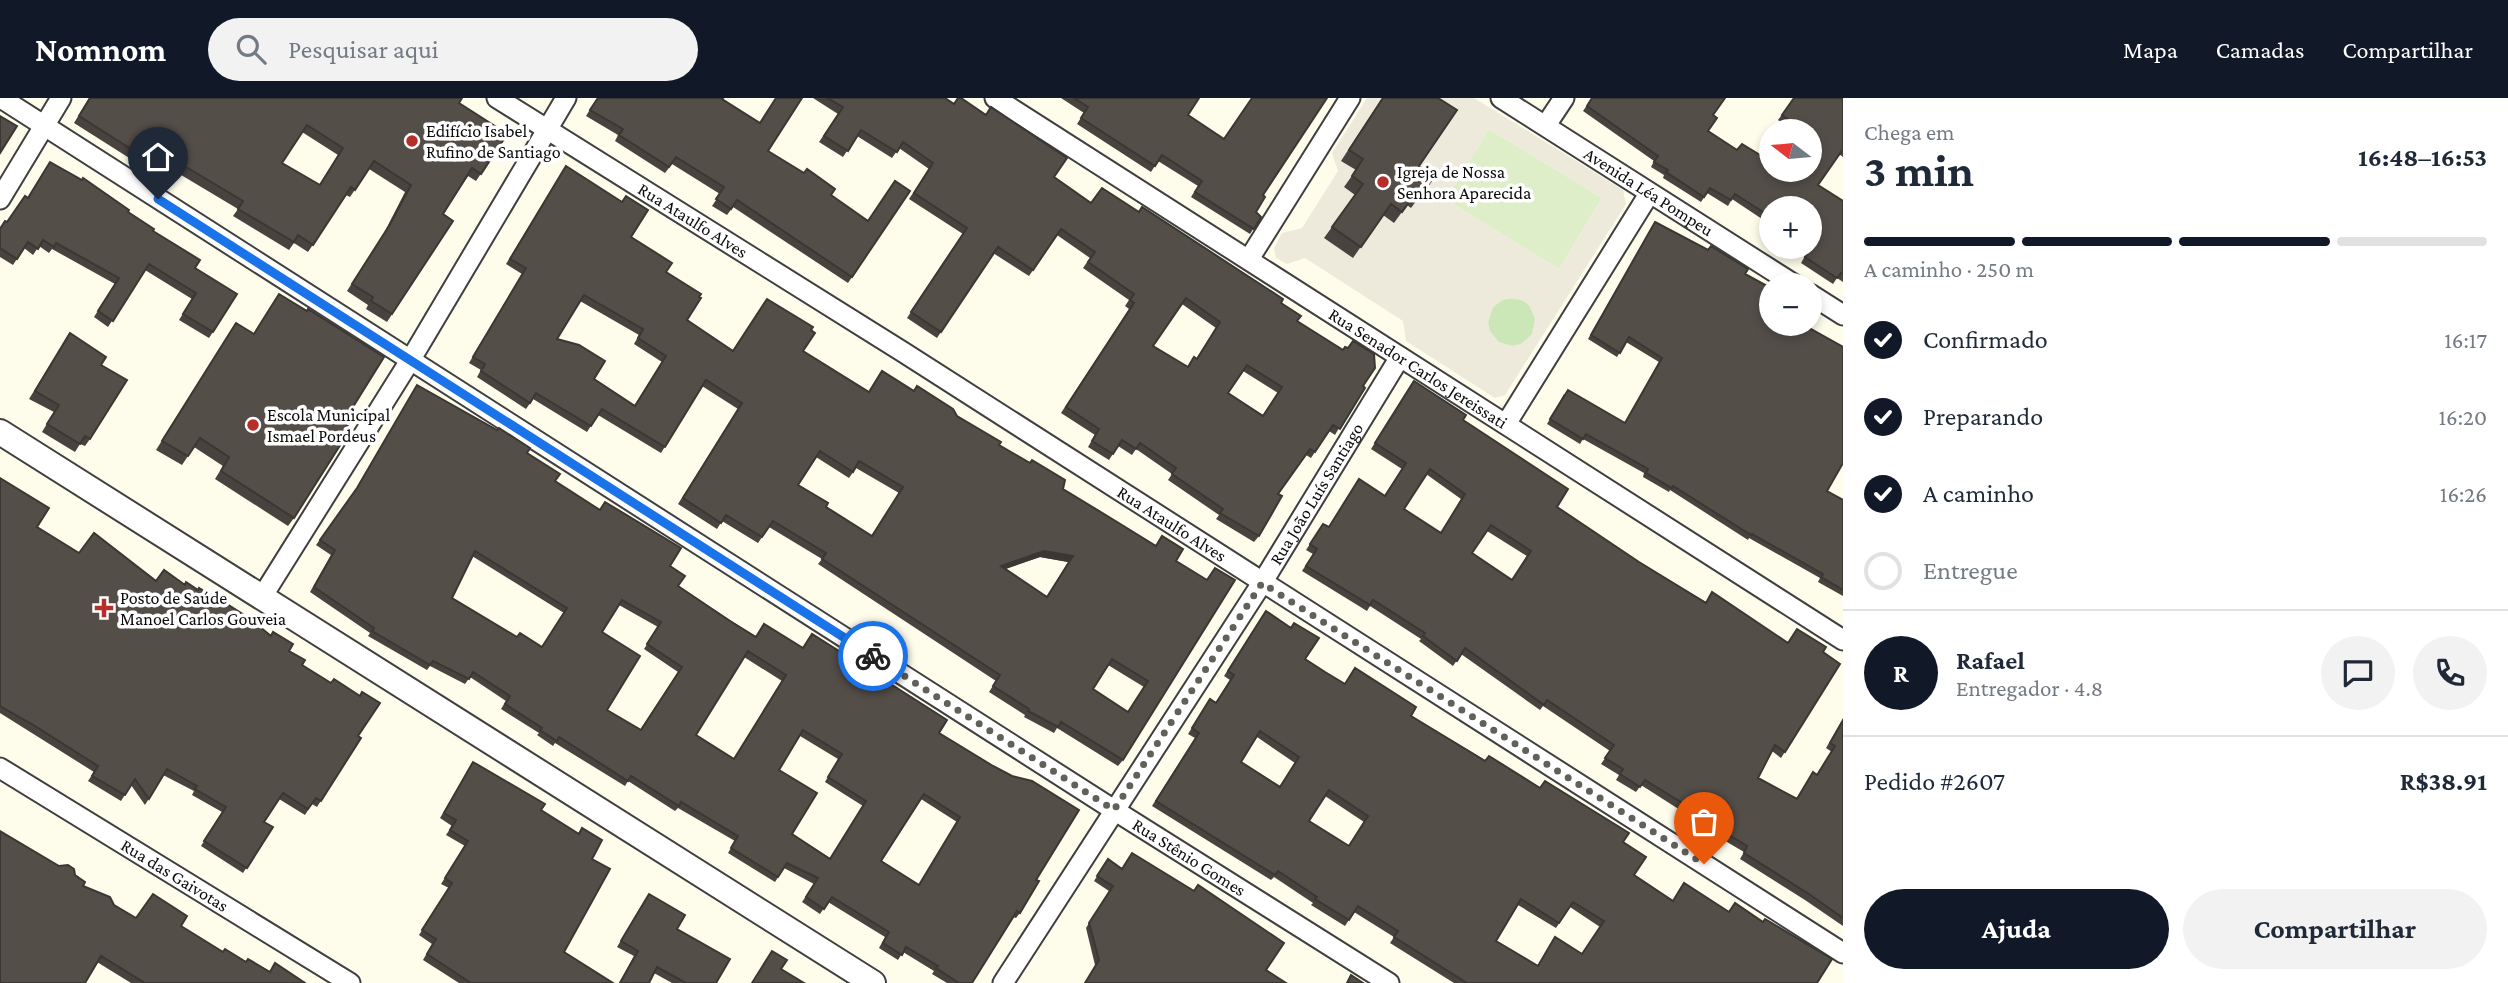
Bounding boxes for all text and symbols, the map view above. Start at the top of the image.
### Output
search box [208,18,698,81]
icon: search [232,30,270,68]
text: Nomnom [35,31,166,68]
text: Pesquisar aqui [288,35,439,64]
text: Mapa [2123,36,2178,63]
text: Camadas [2216,36,2304,63]
text: Compartilhar [2342,36,2473,63]
north arrow [1759,119,1822,182]
map controls [1759,119,1822,336]
text: Chega em [1864,119,1955,145]
place label: Edifício Isabel Rufino de Santiago [426,121,561,162]
pin [128,127,188,199]
marker: Edifício Isabel Rufino de Santiago [404,133,420,149]
icon: home [139,138,177,176]
street label: Avenida Léa Pompeu [1580,143,1717,241]
text: 16:48–16:53 [2358,143,2487,172]
text: 3 min [1864,145,1974,196]
place label: Igreja de Nossa Senhora Aparecida [1397,162,1531,203]
marker: Igreja de Nossa Senhora Aparecida [1375,174,1391,190]
street label: Rua Ataulfo Alves [634,179,751,262]
button: + [1759,196,1822,259]
text: A caminho · 250 m [1864,256,2034,282]
button: − [1759,273,1822,336]
street label: Rua Senador Carlos Jereissati [1325,304,1511,433]
icon: check [1864,321,1902,359]
text: Confirmado [1923,325,2048,354]
text: 16:17 [2444,327,2487,353]
icon: check [1864,398,1902,436]
text: Preparando [1923,402,2043,431]
text: 16:20 [2438,404,2487,430]
place label: Escola Municipal Ismael Pordeus [267,405,390,446]
marker: Escola Municipal Ismael Pordeus [245,417,261,433]
street label: Rua João Luís Santiago [1266,419,1367,568]
icon: check [1864,475,1902,513]
text: A caminho [1923,479,2034,508]
text: 16:26 [2440,481,2487,507]
street label: Rua Ataulfo Alves [1114,482,1230,566]
text: Entregue [1923,556,2018,585]
place label: Posto de Saúde Manoel Carlos Gouveia [120,588,286,629]
marker: Posto de Saúde Manoel Carlos Gouveia [94,598,114,618]
courier [838,621,908,691]
button: chat [2321,636,2395,710]
button: phone [2413,636,2487,710]
icon: bike [854,637,892,675]
text: Rafael [1956,646,2025,675]
text: R [1893,659,1909,688]
text: Entregador · 4.8 [1956,675,2103,701]
text: Pedido #2607 [1864,767,2005,796]
text: R$38.91 [2400,767,2487,796]
pin [1674,792,1734,864]
icon: bag [1685,803,1723,841]
street label: Rua Stênio Gomes [1129,814,1249,900]
street label: Rua das Gaivotas [117,835,232,916]
button: Ajuda [1864,889,2169,969]
button: Compartilhar [2183,889,2487,969]

